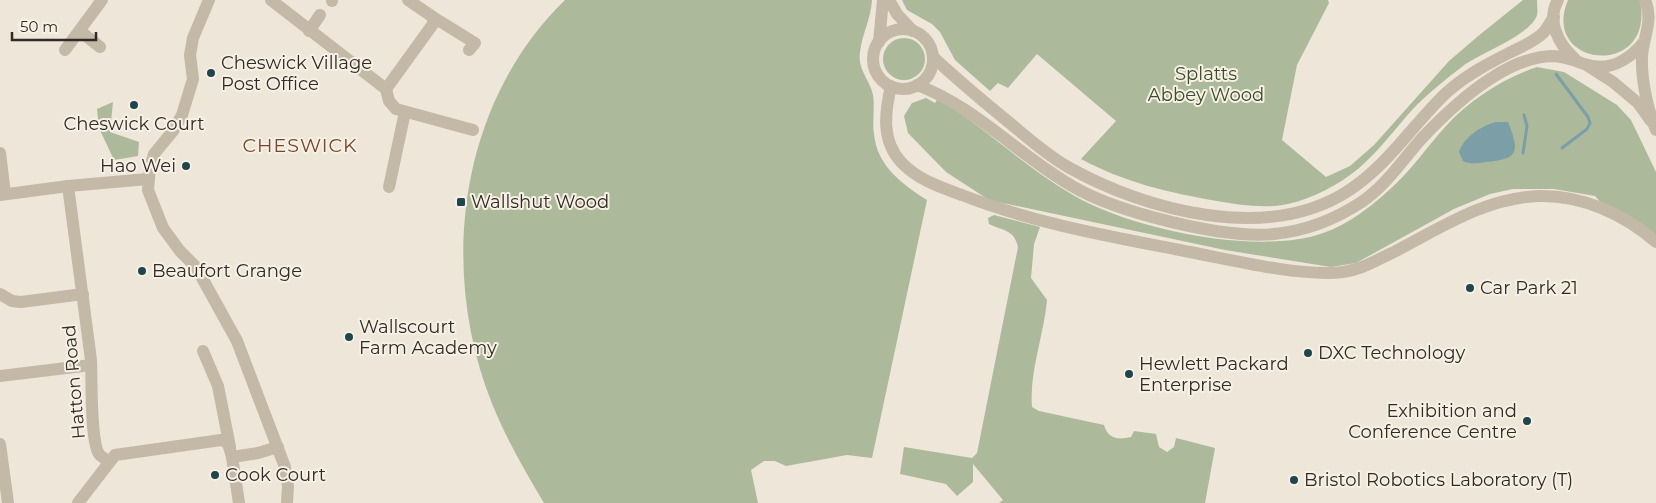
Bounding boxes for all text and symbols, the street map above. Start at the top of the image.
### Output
scale bar [12,10,96,42]
text: 50 m [20,17,58,36]
place label: Cheswick Village Post Office [221,52,372,95]
park label: Splatts Abbey Wood [1148,63,1264,106]
marker: Cheswick Village Post Office [205,67,217,79]
marker: Cheswick Court [128,99,140,111]
place label: Cheswick Court [63,113,205,135]
district label: CHESWICK [243,134,357,157]
place label: Hao Wei [100,155,176,177]
marker: Hao Wei [180,160,192,172]
place label: Wallshut Wood [471,191,609,213]
marker: Wallshut Wood [455,196,467,208]
place label: Beaufort Grange [152,260,302,282]
marker: Beaufort Grange [136,265,148,277]
place label: Car Park 21 [1480,277,1578,299]
marker: Car Park 21 [1464,282,1476,294]
place label: Wallscourt Farm Academy [359,316,497,359]
street label: Hatton Road [58,324,90,440]
marker: Wallscourt Farm Academy [343,331,355,343]
place label: DXC Technology [1318,342,1465,364]
marker: DXC Technology [1302,347,1314,359]
place label: Hewlett Packard Enterprise [1139,353,1289,396]
marker: Hewlett Packard Enterprise [1123,368,1135,380]
place label: Exhibition and Conference Centre [1348,400,1517,443]
marker: Exhibition and Conference Centre [1521,415,1533,427]
place label: Cook Court [225,464,326,486]
marker: Cook Court [209,469,221,481]
place label: Bristol Robotics Laboratory (T) [1304,469,1573,491]
marker: Bristol Robotics Laboratory (T) [1288,474,1300,486]

